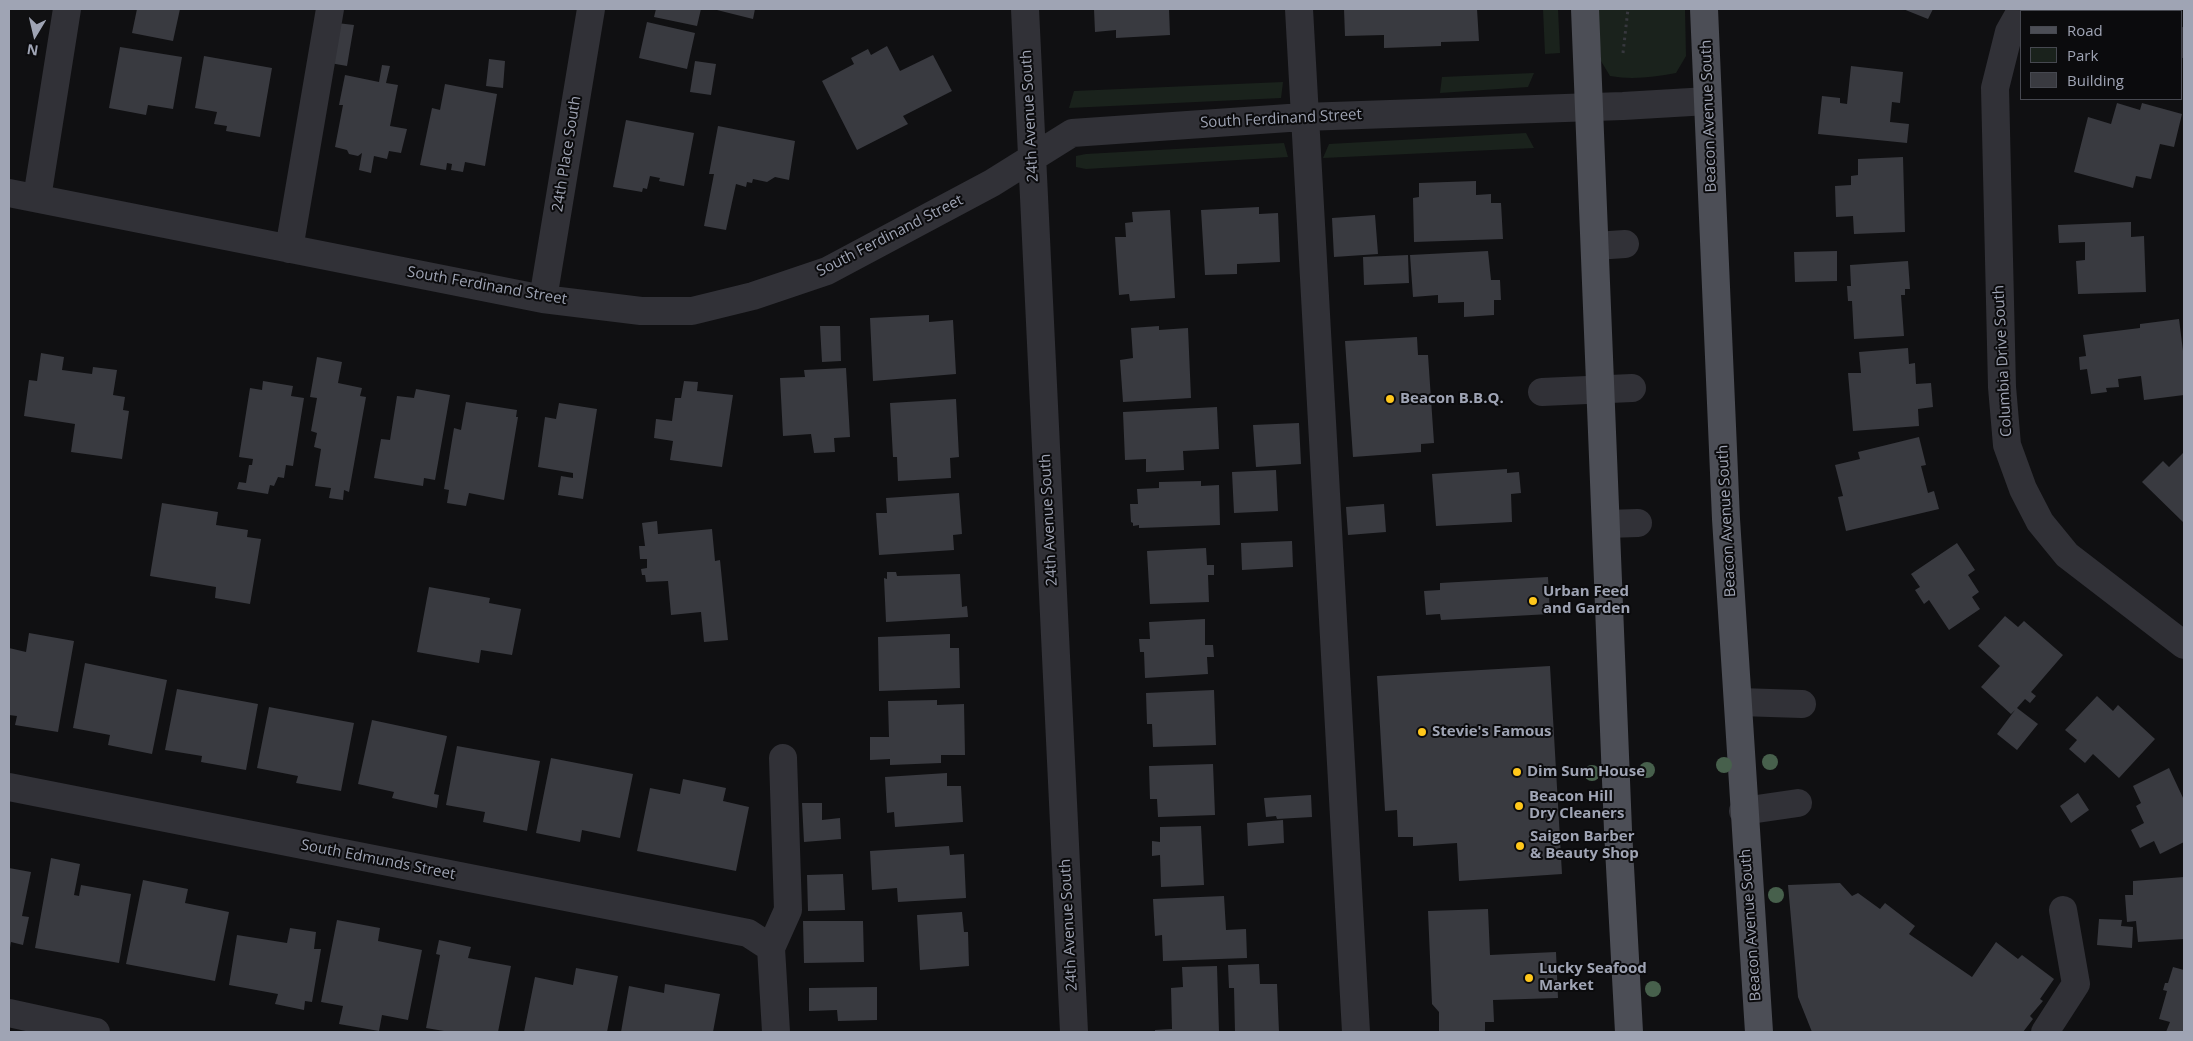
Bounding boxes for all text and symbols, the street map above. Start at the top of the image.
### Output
north arrow [10,10,60,60]
legend [2020,10,2183,100]
text: Road [2067,20,2103,40]
street label: Beacon Avenue South [1697,39,1721,193]
text: N [25,40,40,61]
text: Park [2067,45,2098,65]
street label: 24th Avenue South [1018,49,1042,183]
text: Building [2067,70,2124,90]
street label: 24th Place South [549,95,585,213]
street label: South Ferdinand Street [1200,106,1362,132]
street label: South Ferdinand Street [814,191,966,281]
street label: South Ferdinand Street [406,263,568,309]
street label: Columbia Drive South [1990,285,2016,437]
place label: Beacon B.B.Q. [1400,390,1504,408]
marker: Beacon B.B.Q. [1384,393,1396,405]
street label: Beacon Avenue South [1714,444,1740,598]
street label: 24th Avenue South [1037,453,1061,587]
place label: Urban Feed and Garden [1543,583,1630,618]
marker: Urban Feed and Garden [1527,595,1539,607]
place label: Stevie's Famous [1432,723,1552,741]
marker: Stevie's Famous [1416,726,1428,738]
place label: Dim Sum House [1527,763,1645,781]
marker: Dim Sum House [1511,766,1523,778]
place label: Beacon Hill Dry Cleaners [1529,788,1624,823]
marker: Beacon Hill Dry Cleaners [1513,800,1525,812]
place label: Saigon Barber & Beauty Shop [1530,828,1639,863]
street label: South Edmunds Street [299,836,457,884]
marker: Saigon Barber & Beauty Shop [1514,840,1526,852]
street label: Beacon Avenue South [1737,848,1765,1002]
street label: 24th Avenue South [1057,858,1081,992]
place label: Lucky Seafood Market [1539,960,1647,995]
marker: Lucky Seafood Market [1523,972,1535,984]

